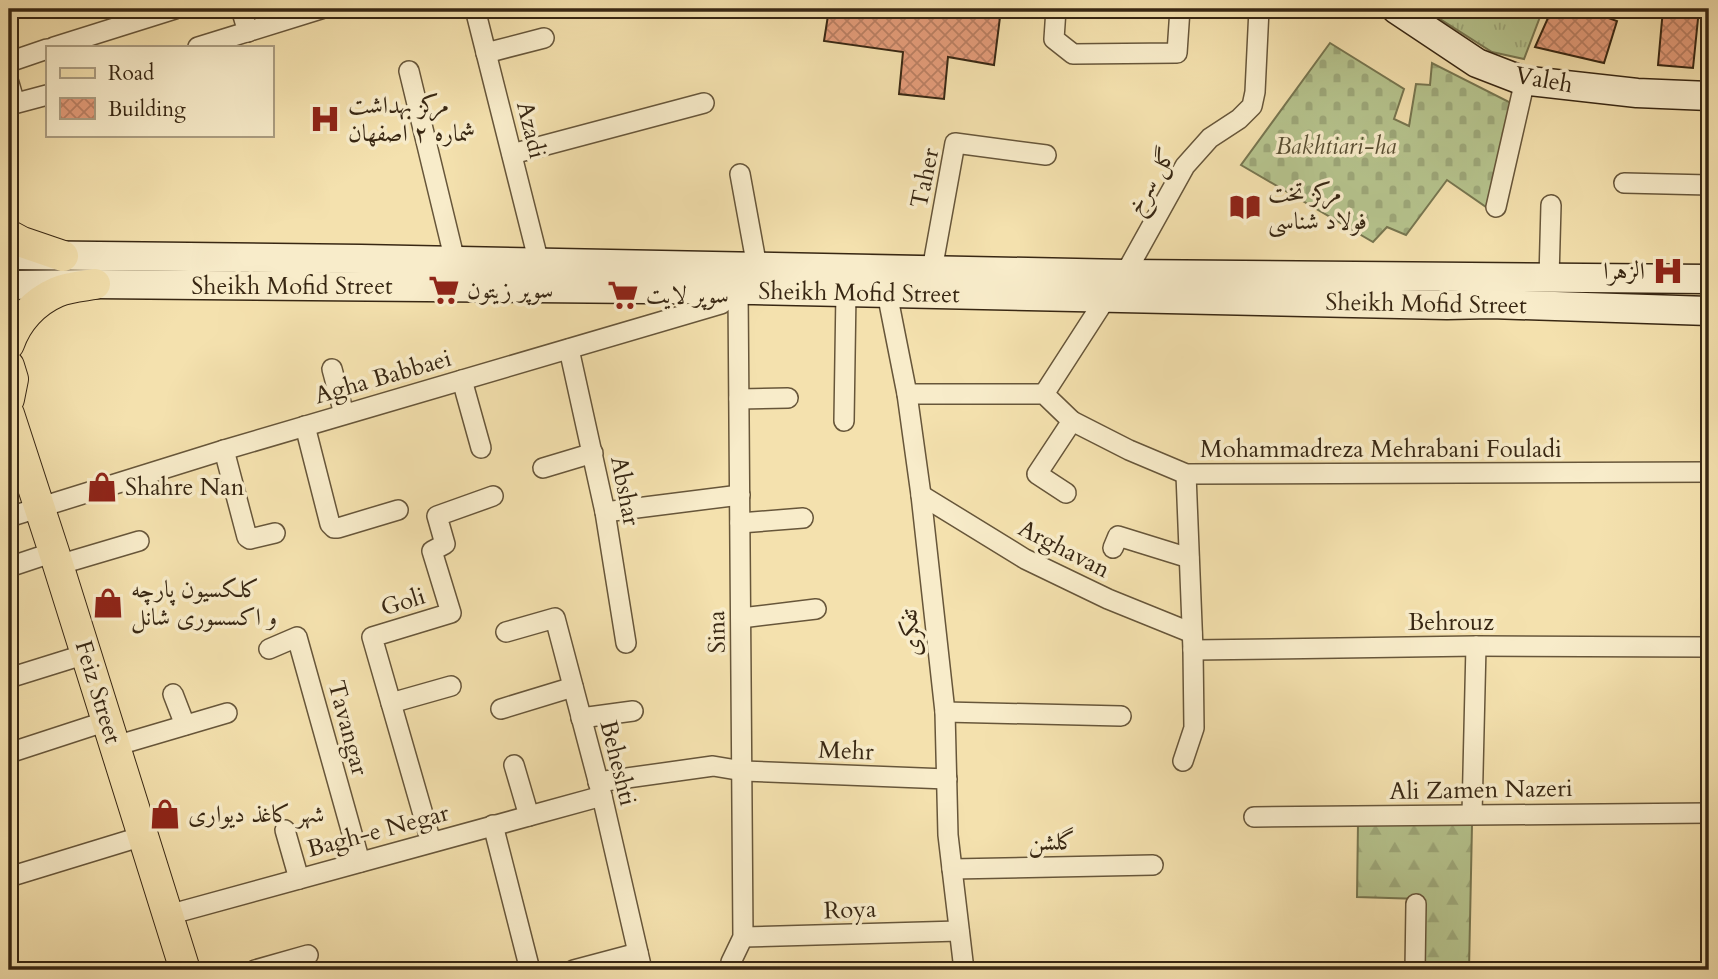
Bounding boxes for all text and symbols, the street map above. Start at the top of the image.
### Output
legend [46,46,273,136]
text: Road [108,59,154,88]
street label: Valeh [1512,59,1576,101]
place label: مرکز بهداشت شماره ۲ اصفهان [348,89,475,150]
text: Building [108,95,186,124]
street label: Azadi [508,98,554,162]
hospital icon: مرکز بهداشت شماره ۲ اصفهان [308,102,342,136]
park label: Bakhtiari-ha [1275,130,1397,163]
street label: گل سرخ [1118,141,1187,223]
street label: Taher [903,145,948,211]
place label: مرکز تخت فولاد شناسی [1268,177,1367,238]
library icon: مرکز تخت فولاد شناسی [1228,190,1262,224]
hospital icon: الزهرا [1651,254,1685,288]
place label: الزهرا [1603,255,1645,288]
street label: Sheikh Mofid Street [191,270,393,303]
supermarket icon: سوپر زیتون [427,273,461,307]
place label: سوپر زیتون [467,274,553,307]
street label: Sheikh Mofid Street [758,275,960,311]
supermarket icon: سوپر لایت [606,278,640,312]
place label: سوپر لایت [646,279,729,312]
street label: Sheikh Mofid Street [1325,286,1527,322]
street label: Agha Babbaei [311,342,456,412]
street label: Mohammadreza Mehrabani Fouladi [1200,433,1562,466]
street label: Abshar [602,453,648,529]
shop icon: Shahre Nan [85,470,119,504]
place label: Shahre Nan [125,471,245,504]
street label: Arghavan [1012,512,1116,586]
place label: کلکسیون پارچه و اکسسوری شانل [131,573,277,634]
street label: Goli [377,580,429,624]
shop icon: کلکسیون پارچه و اکسسوری شانل [91,586,125,620]
street label: Behrouz [1408,606,1494,639]
street label: تفکری [892,607,930,659]
street label: Sina [700,610,734,654]
street label: Feiz Street [67,636,129,748]
street label: Tavangar [320,677,377,779]
street label: Beheshti [591,717,645,809]
street label: Mehr [818,734,875,768]
street label: Ali Zamen Nazeri [1389,772,1573,808]
street label: Bagh-e Negar [304,796,453,866]
shop icon: شهر کاغذ دیواری [148,797,182,831]
place label: شهر کاغذ دیواری [188,798,324,831]
street label: گلشن [1028,825,1076,859]
street label: Roya [823,893,878,927]

